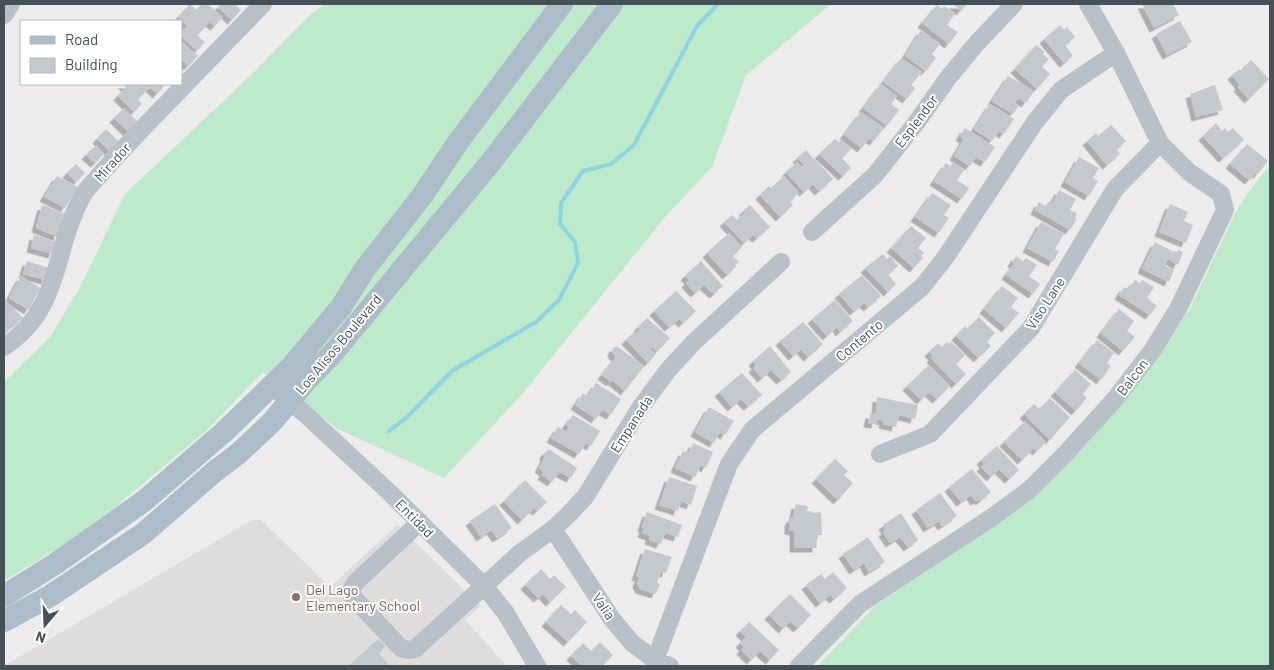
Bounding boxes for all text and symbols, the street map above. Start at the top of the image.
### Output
legend [20,20,182,85]
text: Road [65,30,98,48]
text: Building [65,55,118,73]
street label: Esplendor [891,91,941,151]
street label: Mirador [90,139,134,185]
street label: Viso Lane [1022,274,1068,332]
street label: Los Alisos Boulevard [291,291,385,397]
street label: Contento [832,315,886,365]
street label: Balcon [1113,355,1151,399]
street label: Empanada [606,392,656,456]
street label: Entidad [392,495,438,541]
place label: Del Lago Elementary School [306,581,420,614]
street label: Valia [589,589,619,623]
marker: Del Lago Elementary School [290,591,302,603]
north arrow [20,600,70,650]
text: N [33,628,48,647]

